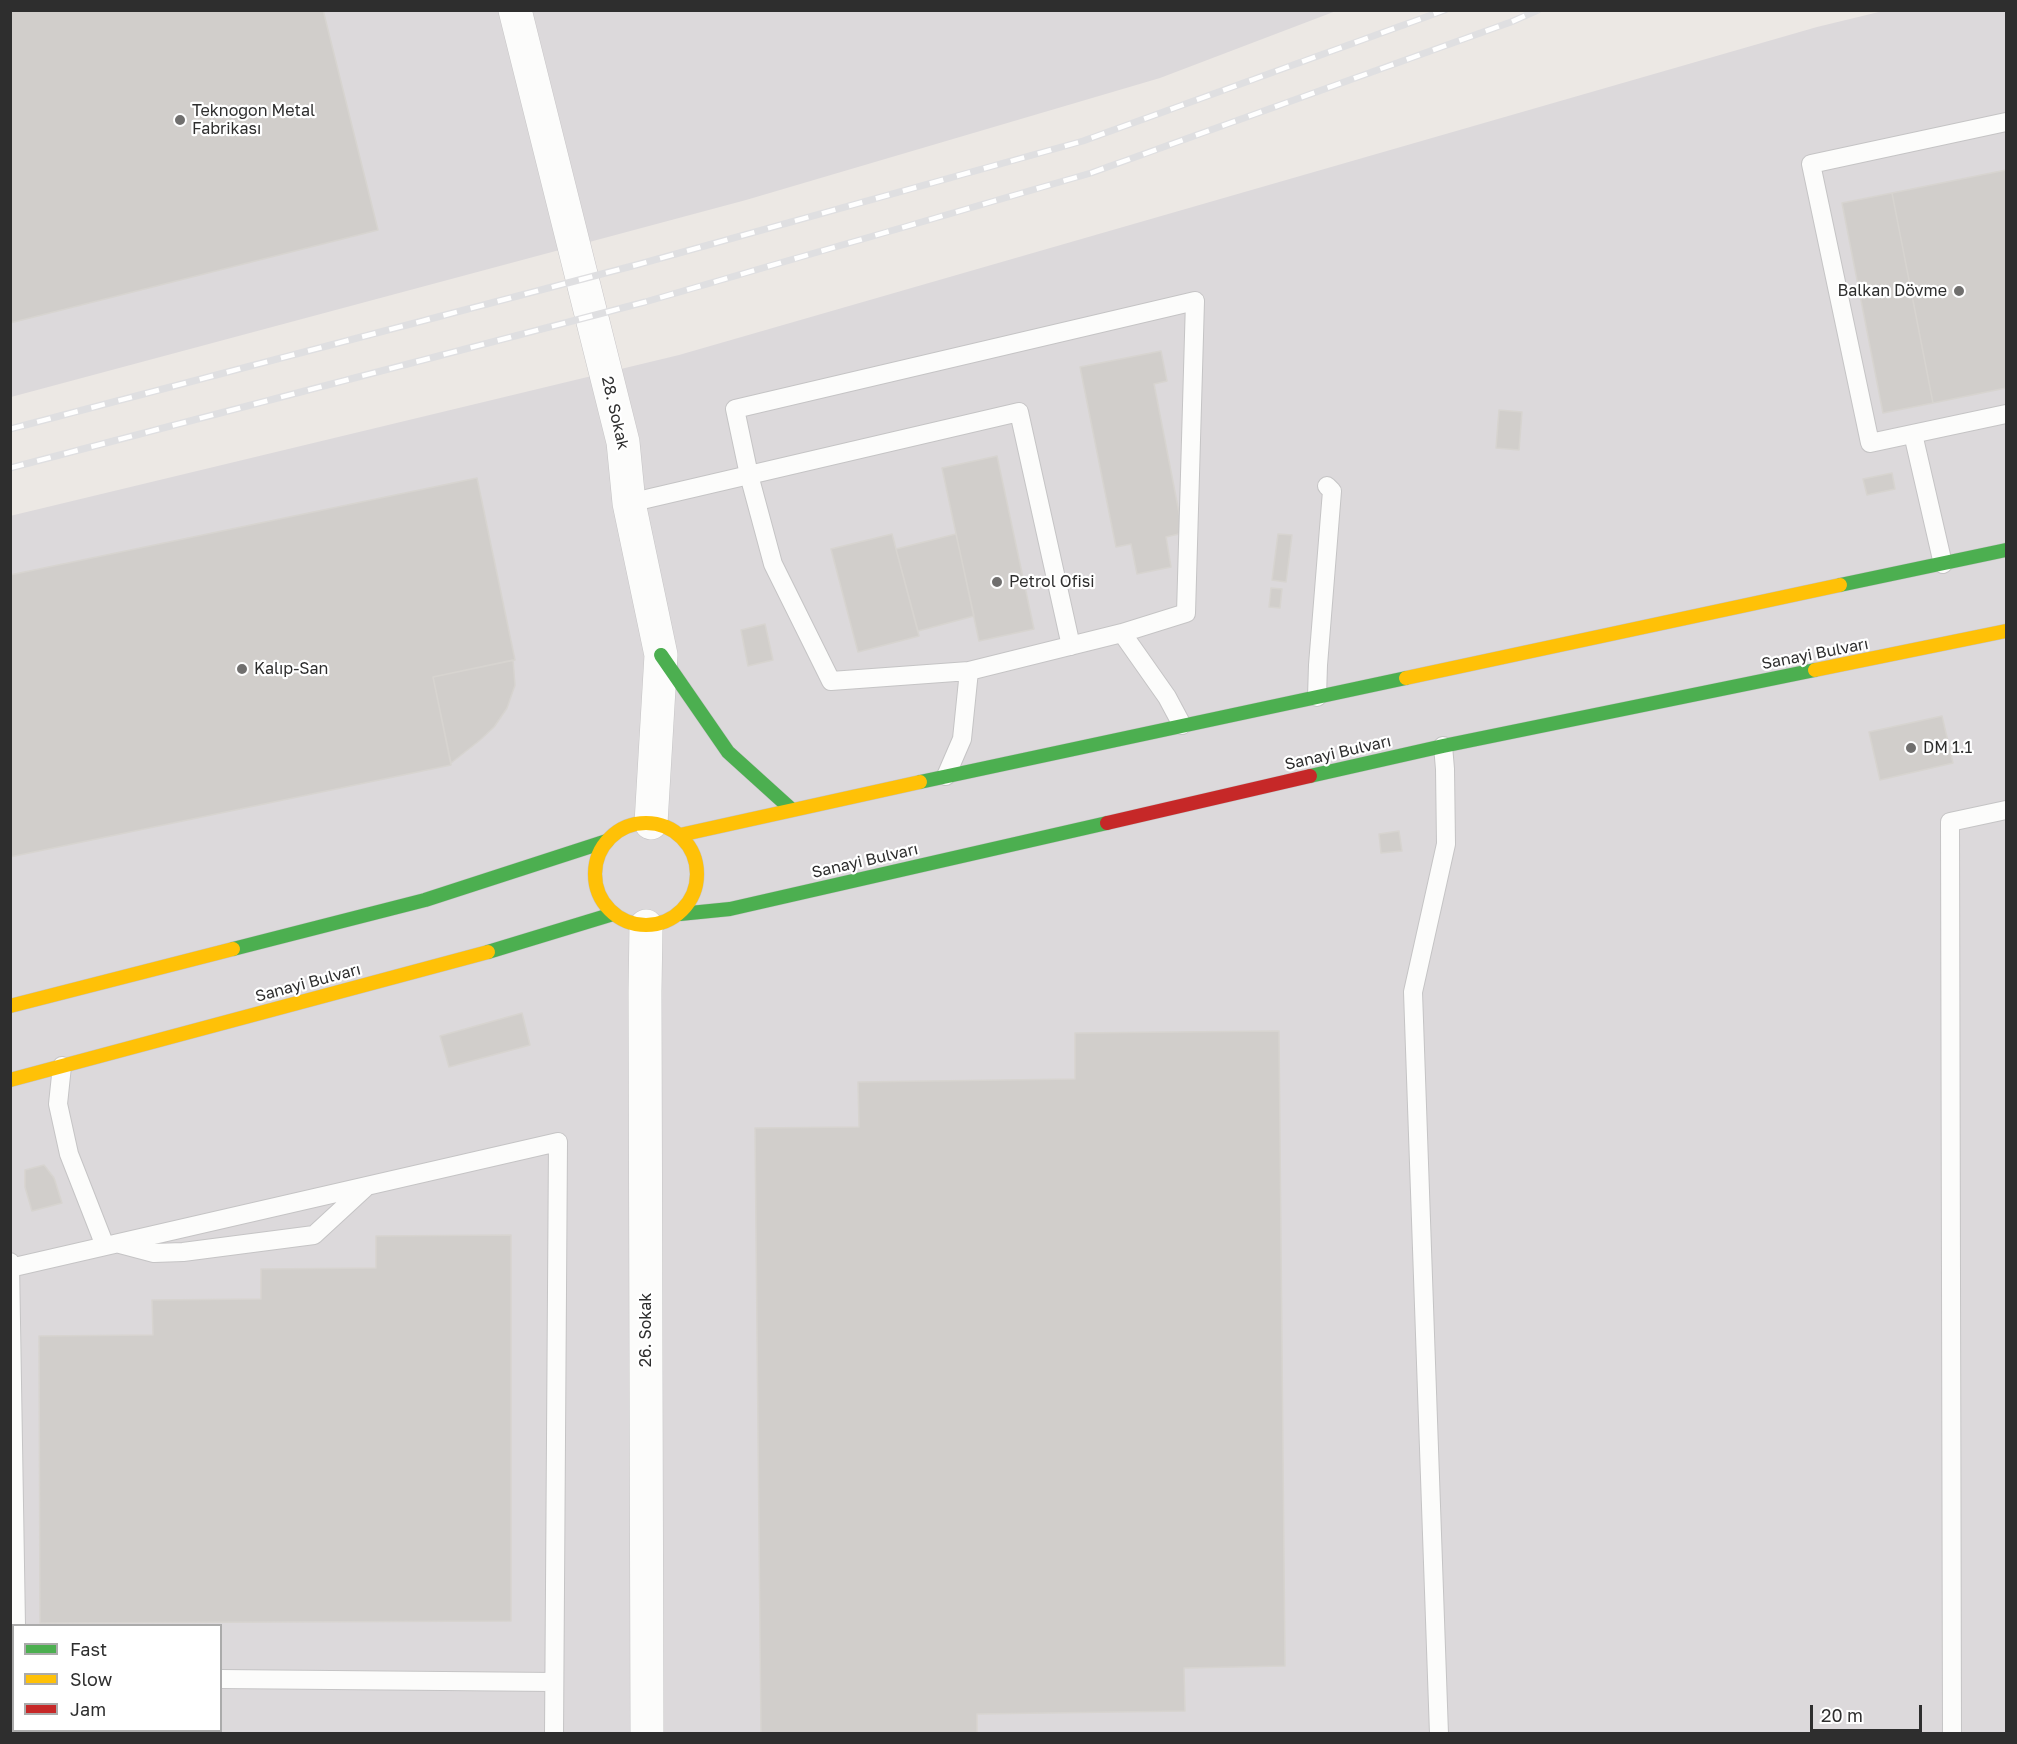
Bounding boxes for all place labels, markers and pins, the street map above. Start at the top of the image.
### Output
place label: Teknogon Metal Fabrikası [192,101,315,139]
marker: Teknogon Metal Fabrikası [173,113,187,127]
place label: Balkan Dövme [1837,281,1947,301]
marker: Balkan Dövme [1952,284,1966,298]
place label: Petrol Ofisi [1009,572,1095,592]
marker: Petrol Ofisi [990,575,1004,589]
place label: Kalıp-San [254,659,328,679]
marker: Kalıp-San [235,662,249,676]
place label: DM 1.1 [1923,738,1972,758]
marker: DM 1.1 [1904,741,1918,755]

